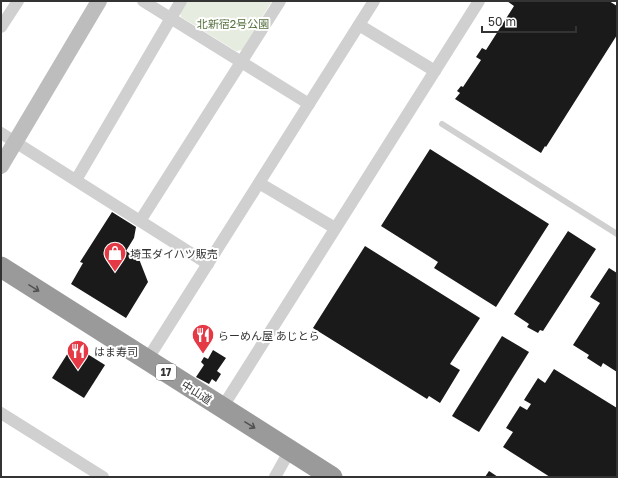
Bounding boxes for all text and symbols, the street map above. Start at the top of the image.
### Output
scale bar [482,8,576,34]
text: 50 m [488,14,516,29]
park label: 北新宿2号公園 [197,17,269,30]
shop icon: 埼玉ダイハツ販売 [102,240,128,273]
place label: 埼玉ダイハツ販売 [130,247,218,260]
one-way arrow [28,285,40,293]
restaurant icon: らーめん屋 あじとら [190,322,216,355]
place label: らーめん屋 あじとら [218,329,320,342]
restaurant icon: はま寿司 [65,338,91,371]
place label: はま寿司 [94,345,138,358]
road number: 17 [156,364,176,380]
street label: 中山道 [180,378,214,406]
one-way arrow [244,421,255,429]

